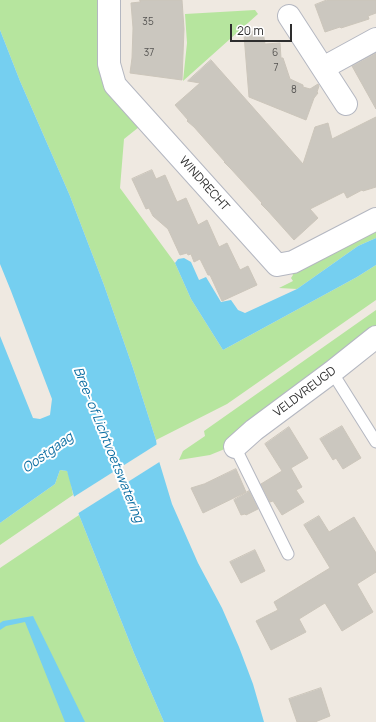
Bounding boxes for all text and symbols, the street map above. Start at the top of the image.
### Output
house number: 35 [142,16,154,28]
scale bar [232,16,294,42]
text: 20 m [237,22,264,39]
house number: 37 [144,47,154,59]
house number: 6 [272,47,278,59]
house number: 7 [273,62,279,74]
house number: 8 [291,84,297,96]
street label: WINDRECHT [176,154,232,214]
street label: VELDVREUGD [271,364,339,420]
water label: Bree- of Lichtvoetswatering [70,365,146,525]
water label: Oostgaag [20,429,76,477]

